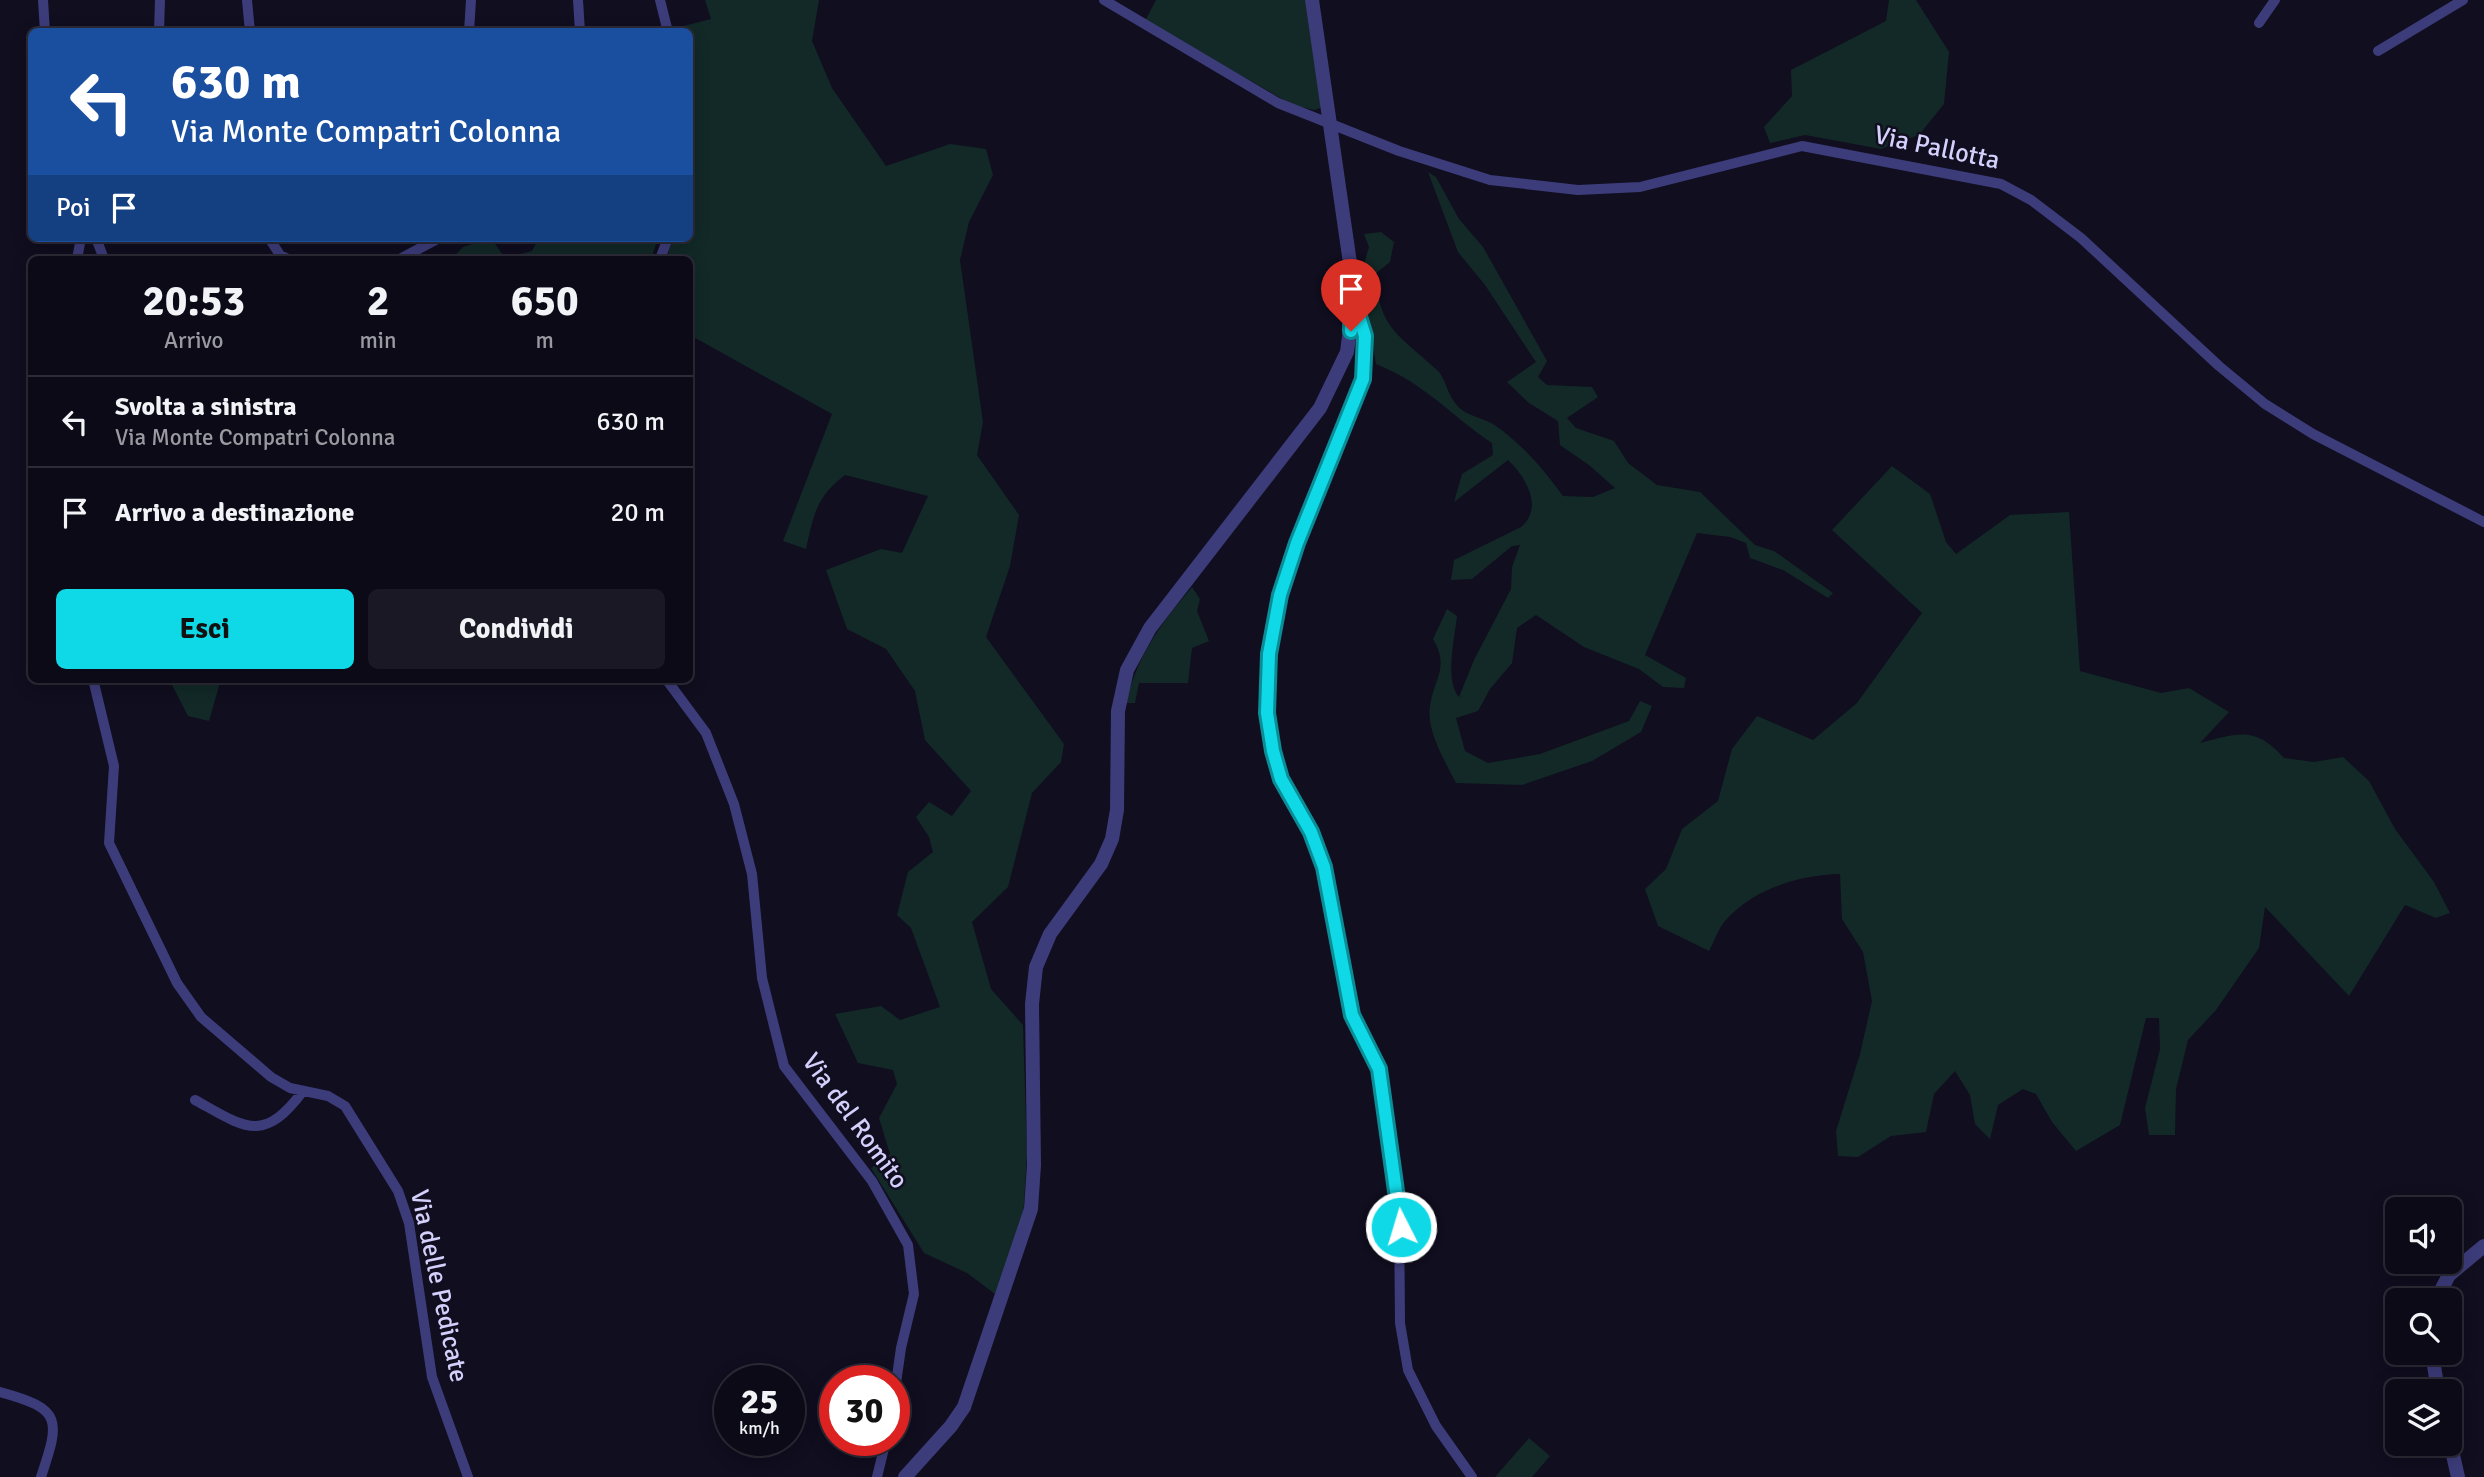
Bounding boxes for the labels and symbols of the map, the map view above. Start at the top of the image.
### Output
street label: Via Pallotta [1871,119,2003,177]
pin [1321,259,1381,331]
street label: Via del Romito [795,1047,915,1195]
street label: Via delle Pedicate [403,1187,475,1385]
position arrow [1364,1190,1438,1264]
speed limit sign: 30 [819,1365,910,1456]

